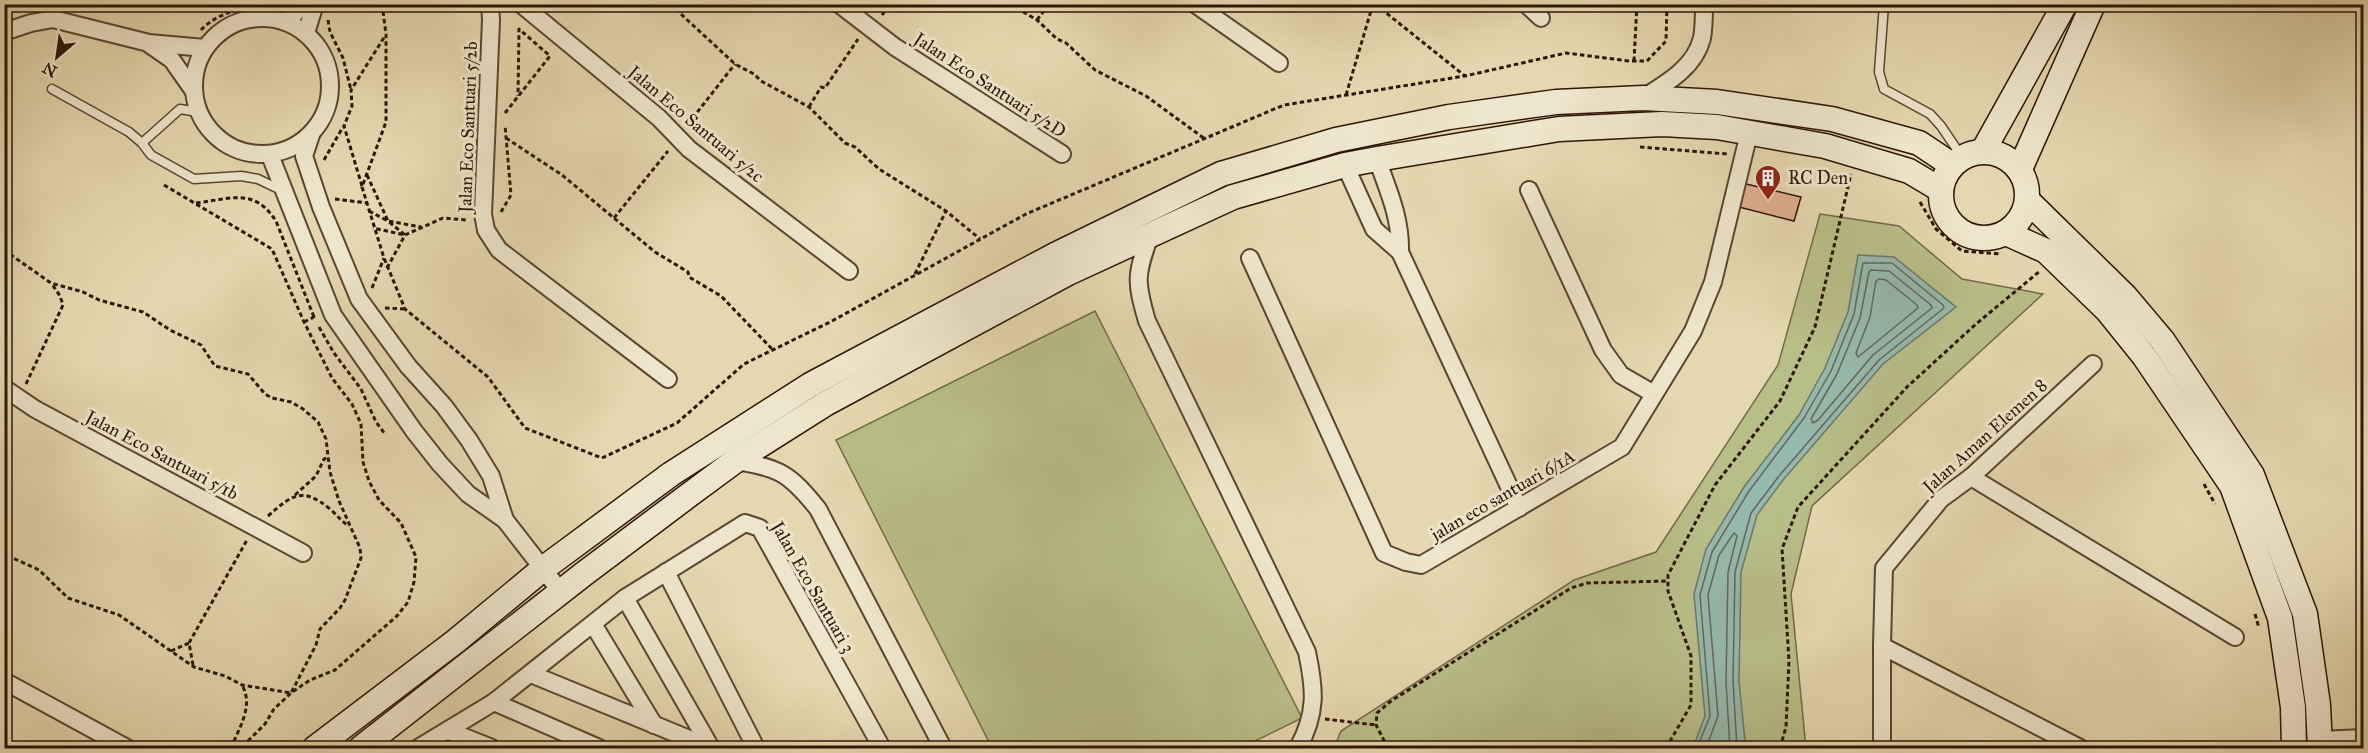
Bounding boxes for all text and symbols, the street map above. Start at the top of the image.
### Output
north arrow [27,27,87,87]
street label: Jalan Eco Santuari 5/2D [908,27,1070,143]
street label: Jalan Eco Santuari 5/2b [454,41,483,215]
text: N [39,58,61,81]
street label: Jalan Eco Santuari 5/2c [622,60,769,188]
building icon: RC Den [1753,163,1783,201]
place label: RC Den [1788,167,1848,189]
street label: Jalan Aman Elemen 8 [1917,374,2052,500]
street label: Jalan Eco Santuari 5/1b [80,405,242,506]
street label: jalan eco santuari 6/1A [1425,445,1579,547]
street label: Jalan Eco Santuari 3 [765,516,860,657]

